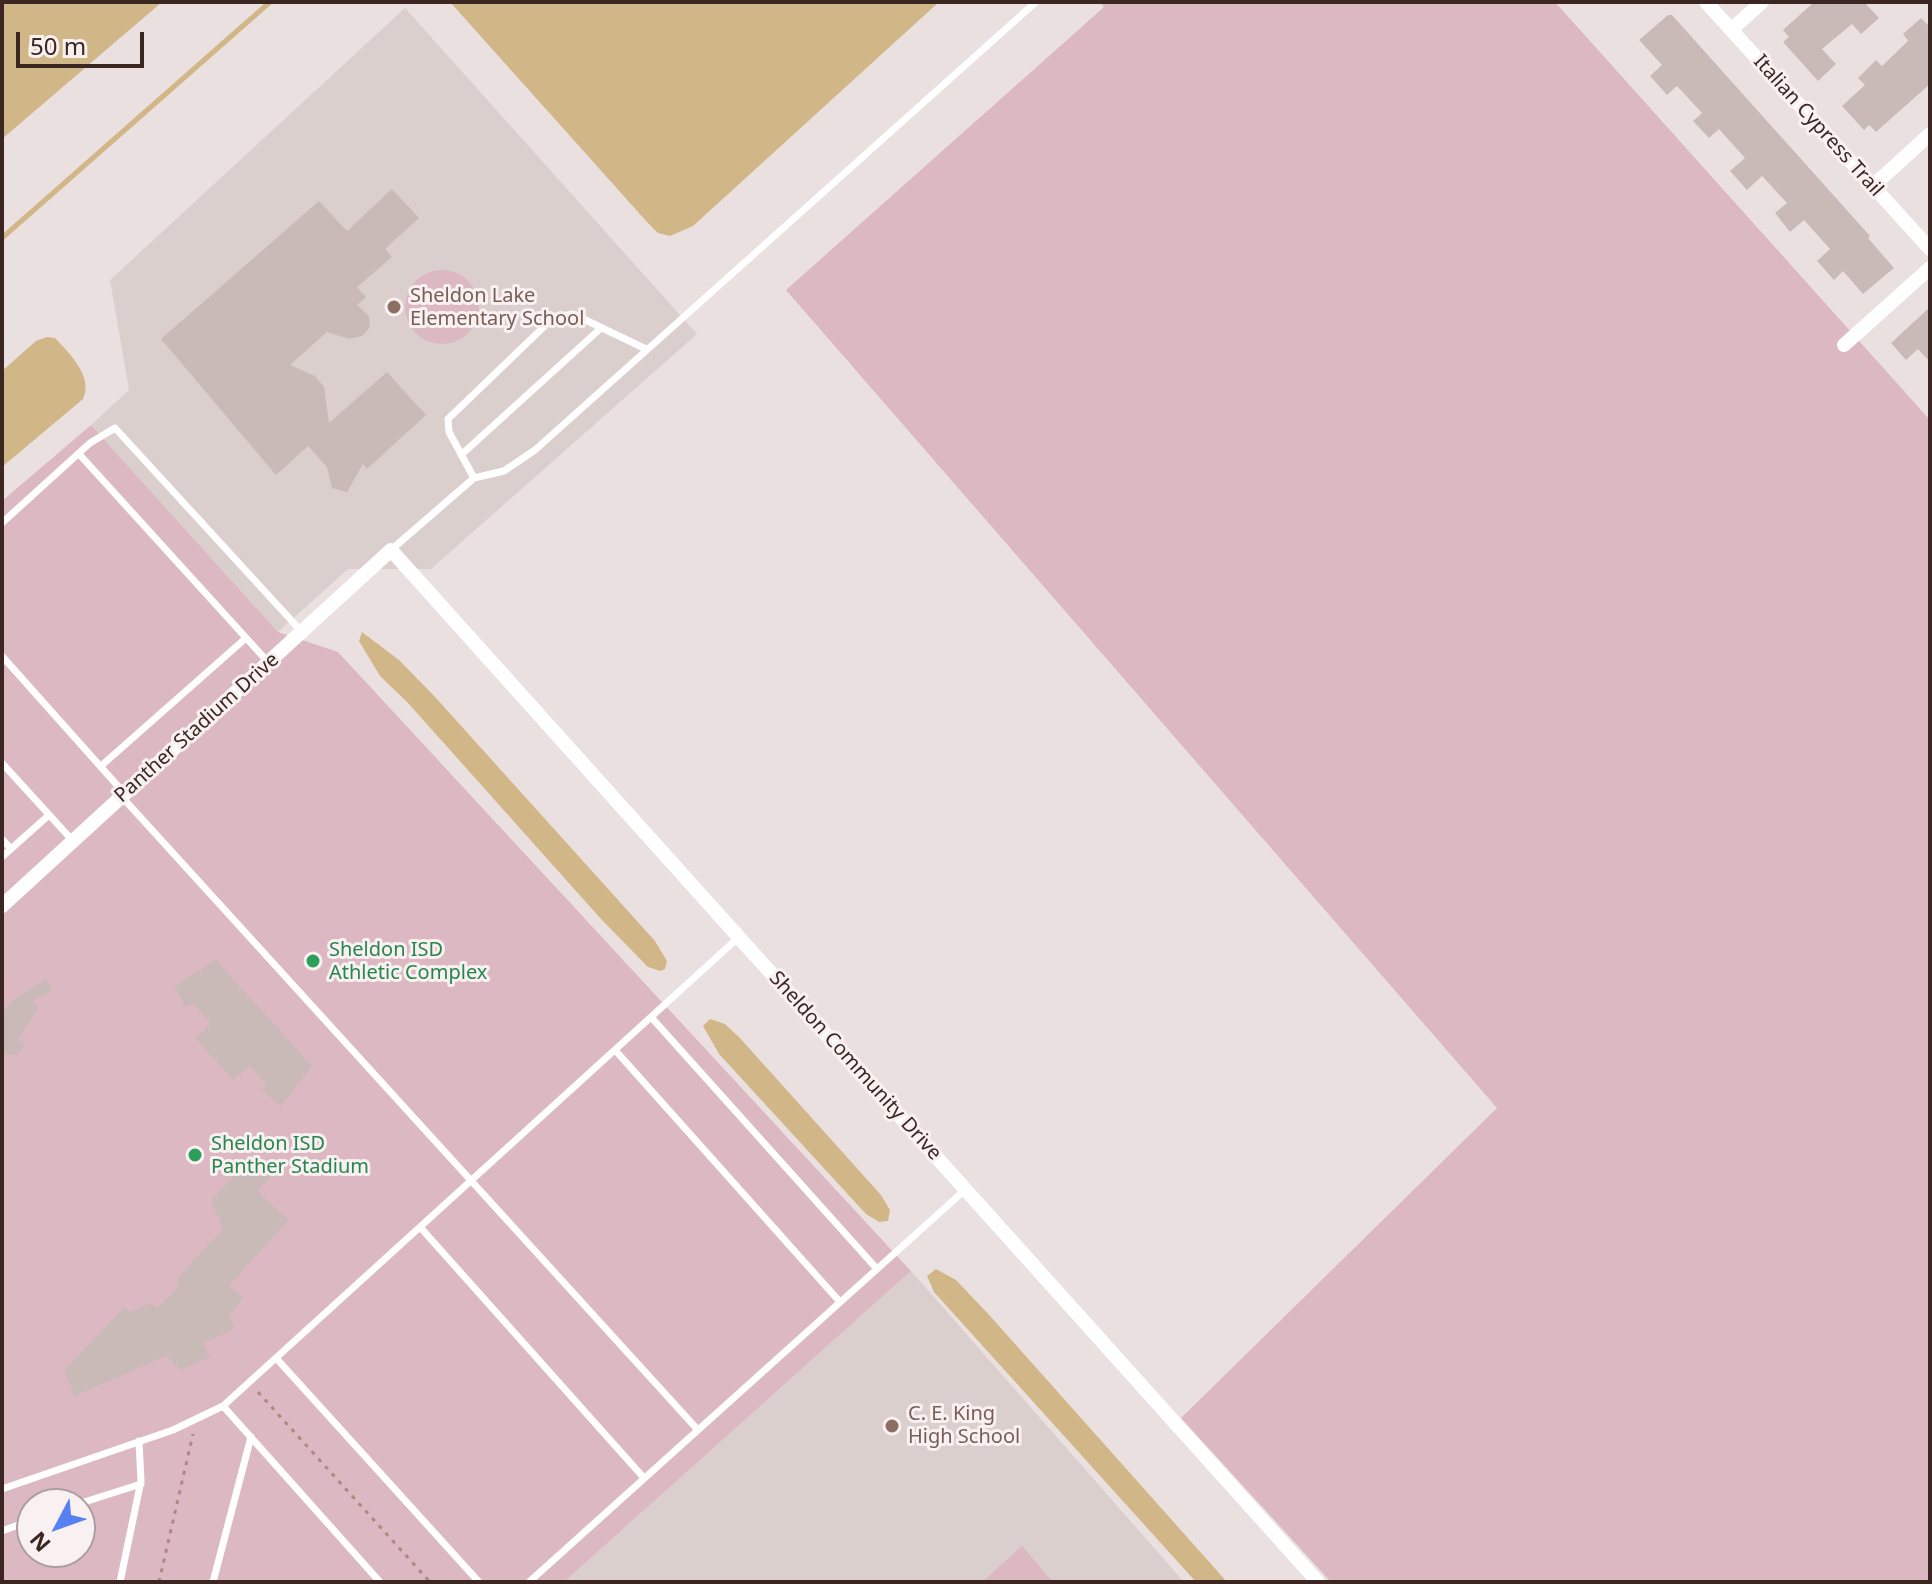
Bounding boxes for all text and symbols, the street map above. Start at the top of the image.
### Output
scale bar [20,16,148,66]
text: 50 m [30,29,86,62]
street label: Italian Cypress Trail [1748,50,1888,202]
place label: Sheldon Lake Elementary School [410,284,584,331]
marker: Sheldon Lake Elementary School [385,298,403,316]
street label: Panther Stadium Drive [110,648,284,808]
place label: Sheldon ISD Athletic Complex [329,938,487,985]
marker: Sheldon ISD Athletic Complex [304,952,322,970]
street label: Sheldon Community Drive [764,967,946,1165]
place label: Sheldon ISD Panther Stadium [211,1132,369,1179]
marker: Sheldon ISD Panther Stadium [186,1146,204,1164]
place label: C. E. King High School [908,1402,1020,1449]
marker: C. E. King High School [883,1417,901,1435]
north arrow [16,1488,96,1568]
text: N [22,1526,57,1559]

